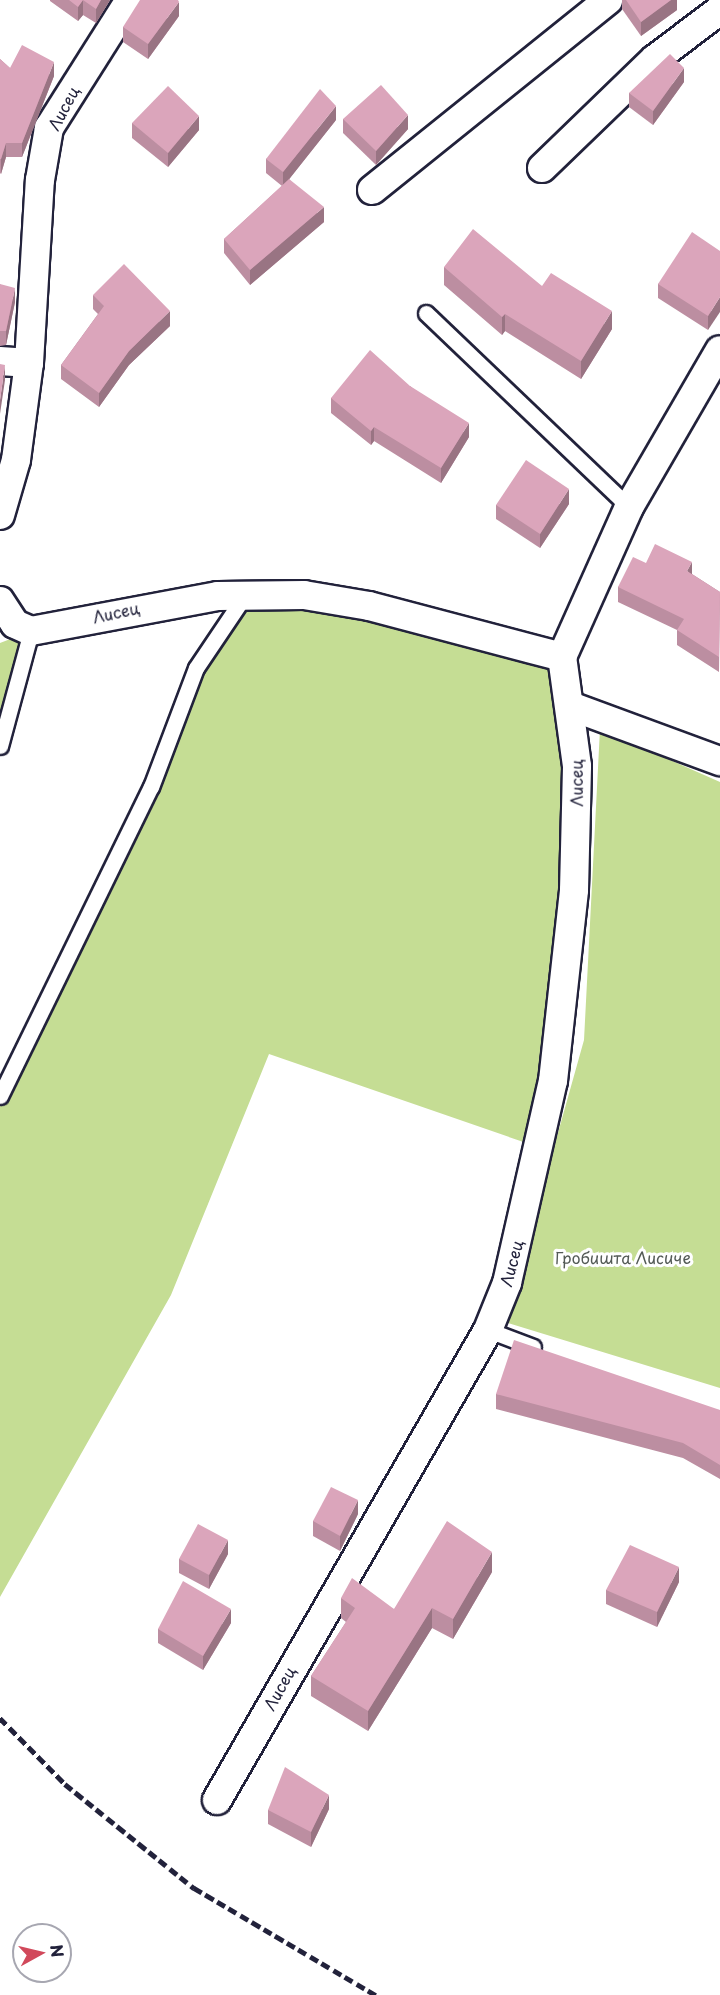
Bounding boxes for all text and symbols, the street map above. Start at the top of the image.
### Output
street label: Лисец [43,83,83,133]
street label: Лисец [91,598,141,626]
street label: Лисец [566,759,586,807]
street label: Лисец [496,1238,526,1288]
park label: Гробишта Лисиче [554,1247,692,1267]
street label: Лисец [259,1663,299,1713]
north arrow [12,1923,72,1983]
text: N [45,1943,71,1959]

